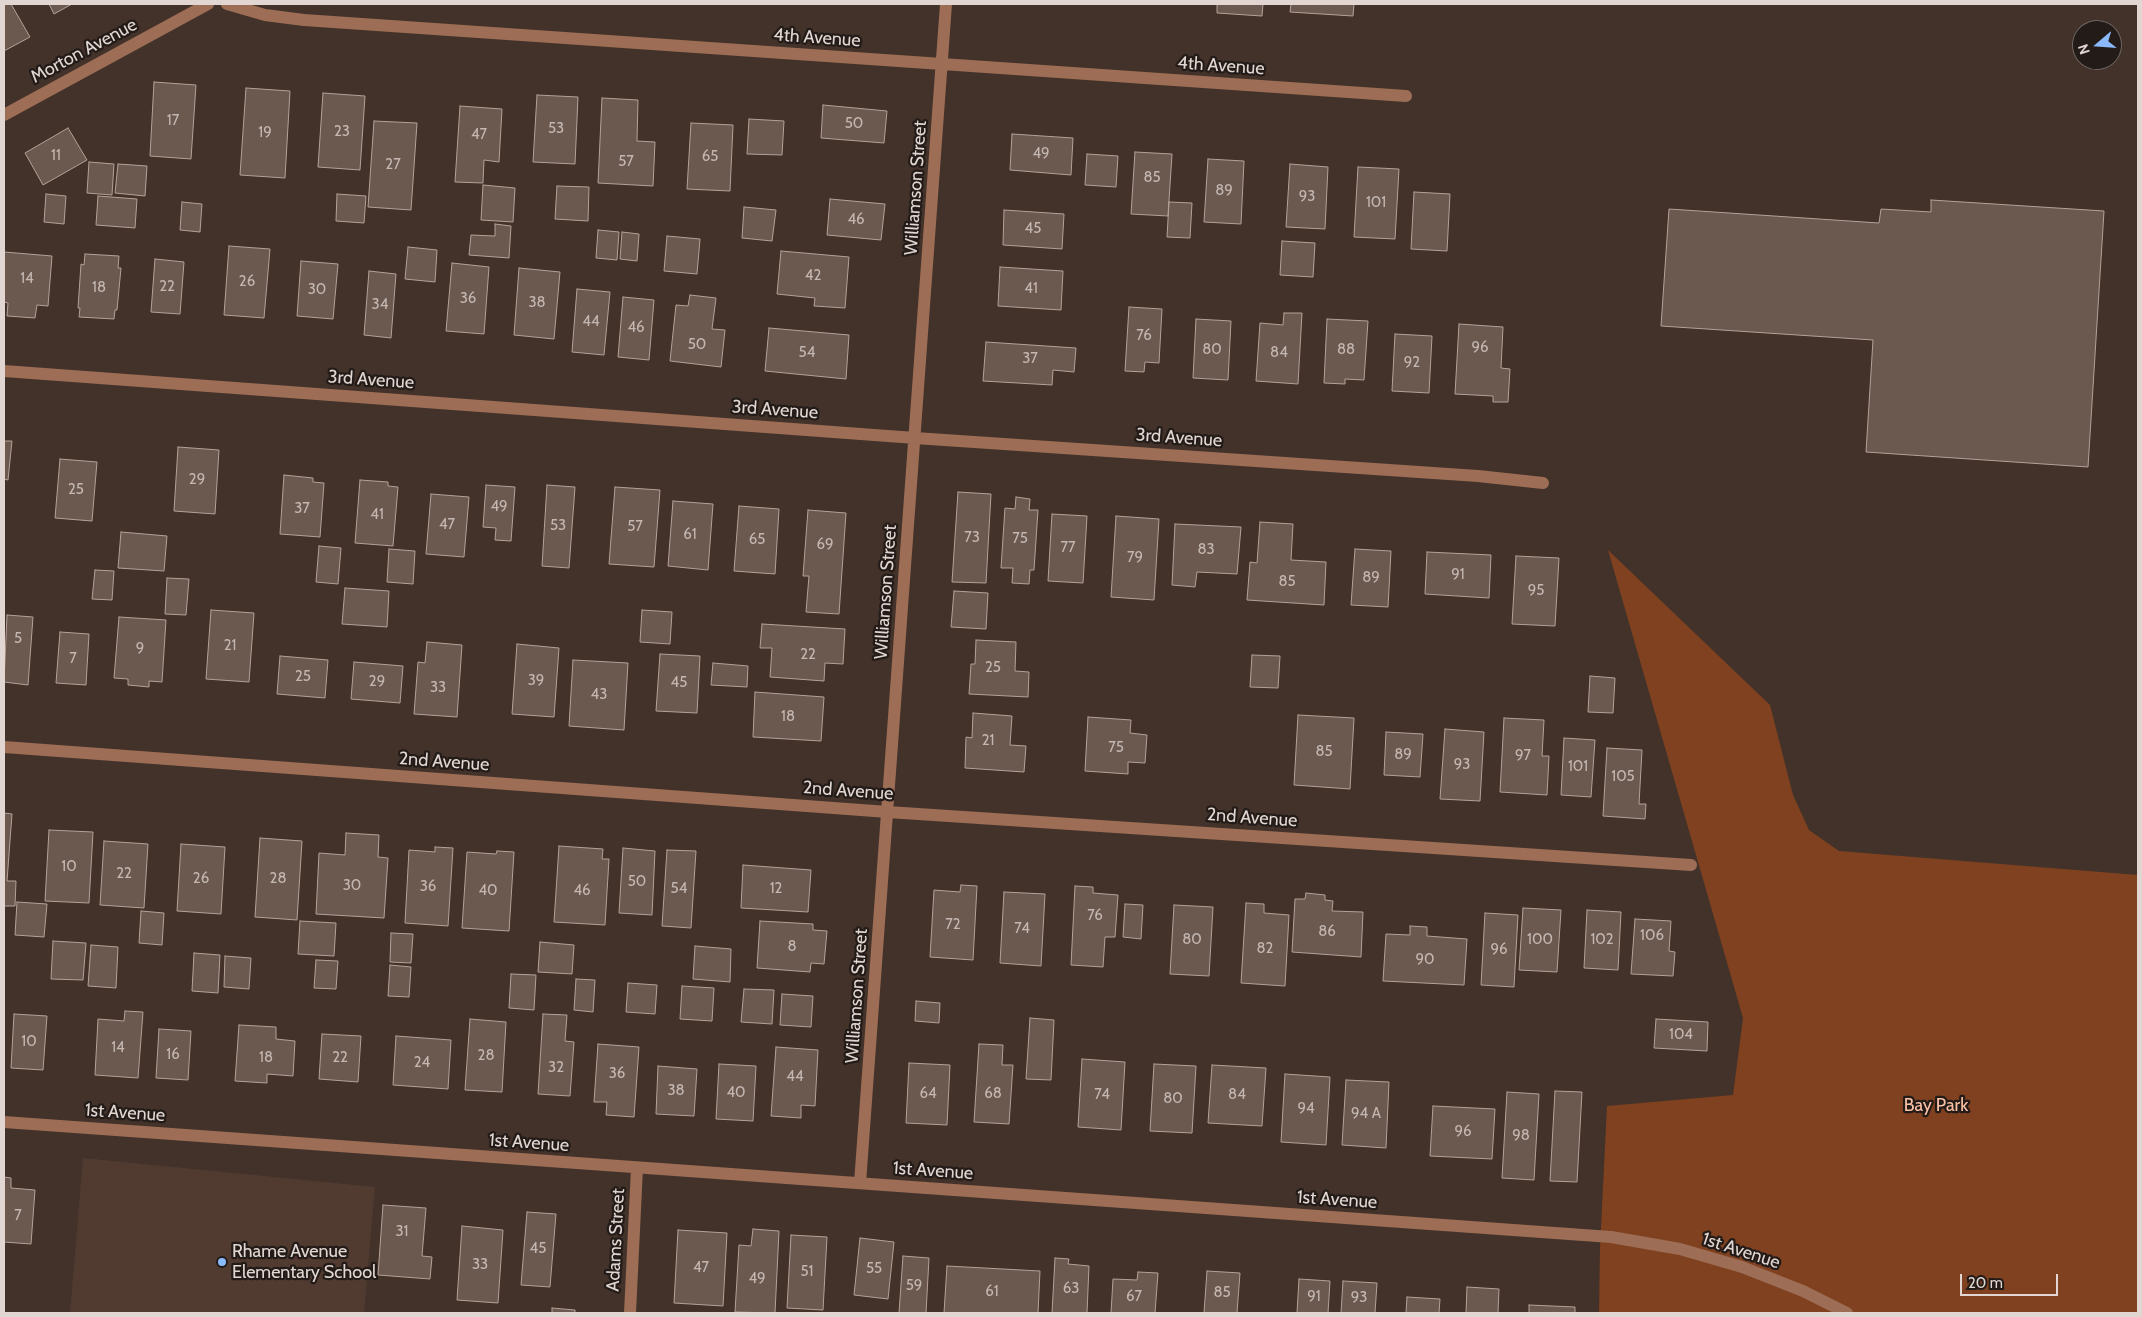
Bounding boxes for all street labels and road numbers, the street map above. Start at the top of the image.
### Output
street label: Morton Avenue [27,14,141,88]
street label: 4th Avenue [773,24,861,52]
street label: 4th Avenue [1177,52,1265,80]
street label: Williamson Street [901,120,931,256]
street label: 3rd Avenue [327,366,415,394]
street label: 3rd Avenue [731,396,819,424]
street label: 3rd Avenue [1135,424,1223,452]
street label: Williamson Street [871,524,901,660]
street label: 2nd Avenue [398,748,490,776]
street label: 2nd Avenue [802,777,894,805]
street label: 2nd Avenue [1206,804,1298,832]
street label: Williamson Street [842,928,872,1064]
street label: 1st Avenue [84,1099,166,1127]
street label: 1st Avenue [488,1129,570,1157]
street label: 1st Avenue [892,1157,974,1185]
street label: 1st Avenue [1296,1186,1378,1214]
street label: Adams Street [603,1188,629,1292]
street label: 1st Avenue [1699,1228,1783,1274]

